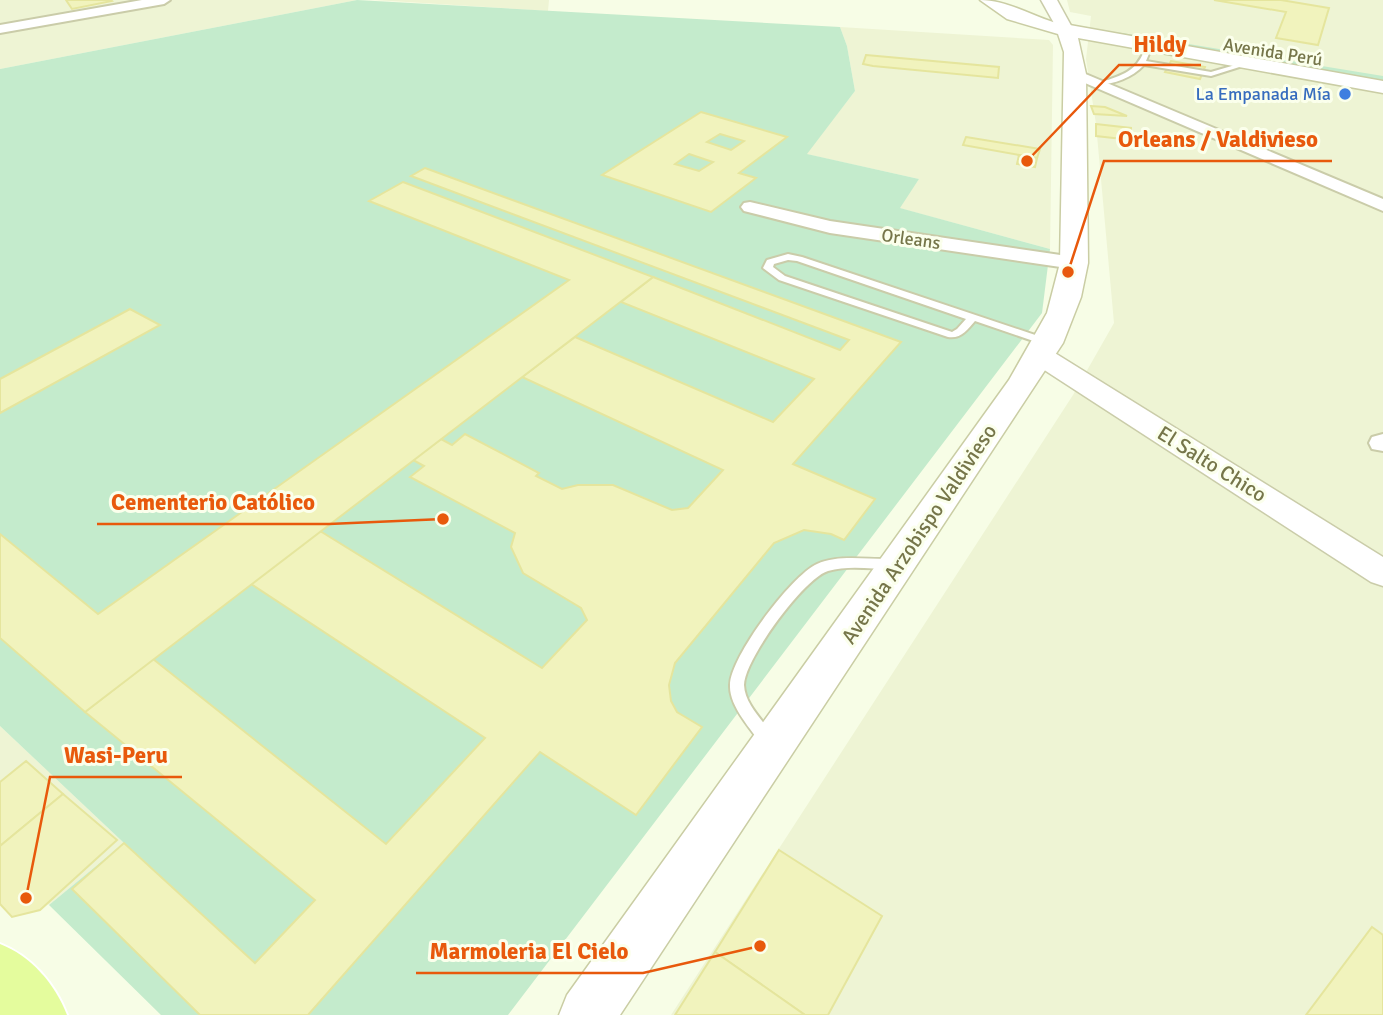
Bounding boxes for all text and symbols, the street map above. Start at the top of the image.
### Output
callout: Hildy [1119,21,1201,65]
text: Hildy [1133,30,1187,59]
street label: Avenida Perú [1222,33,1324,71]
place label: La Empanada Mía [1195,83,1331,105]
marker: La Empanada Mía [1337,86,1353,102]
callout: Orleans / Valdivieso [1104,117,1332,161]
text: Orleans / Valdivieso [1118,125,1318,154]
street label: Orleans [880,224,942,254]
street label: Avenida Arzobispo Valdivieso [836,419,1002,649]
street label: El Salto Chico [1153,420,1271,508]
callout: Cementerio Católico [97,480,329,524]
text: Cementerio Católico [111,488,315,517]
callout: Wasi-Peru [50,733,182,777]
text: Wasi-Peru [64,741,168,770]
callout: Marmoleria El Cielo [416,929,643,973]
text: Marmoleria El Cielo [429,937,629,966]

